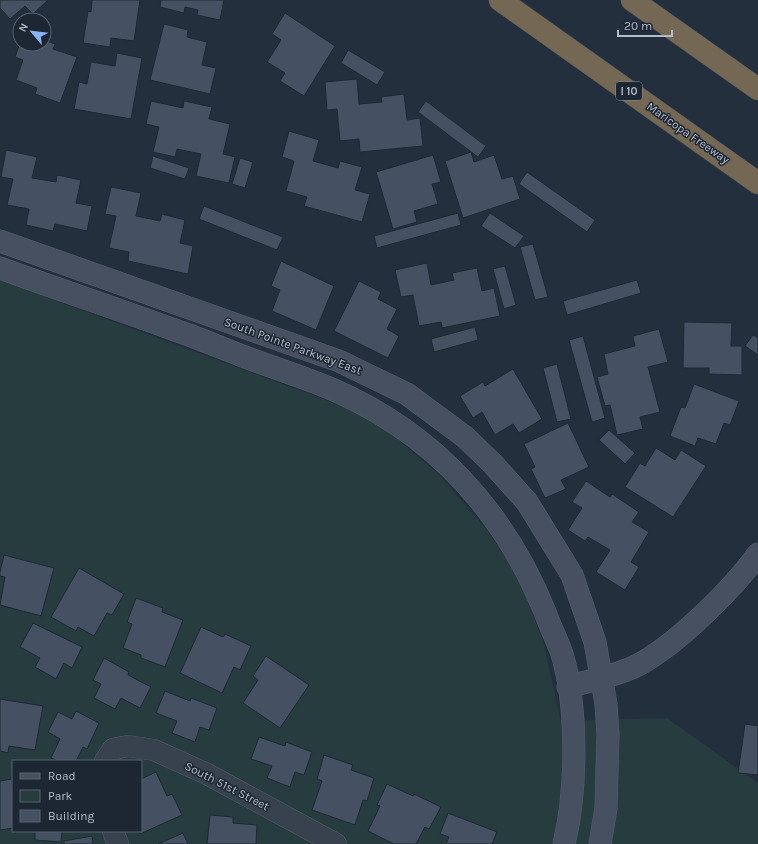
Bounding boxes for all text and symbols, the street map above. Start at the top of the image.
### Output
north arrow [12,12,52,52]
scale bar [618,12,672,38]
text: 20 m [624,19,652,33]
text: N [16,21,31,34]
road number: I 10 [616,82,642,100]
street label: Maricopa Freeway [644,99,732,167]
street label: South Pointe Parkway East [222,315,364,378]
street label: South 51st Street [182,759,272,814]
legend [12,760,142,832]
text: Road [48,769,76,783]
text: Park [48,789,73,803]
text: Building [48,809,95,823]

